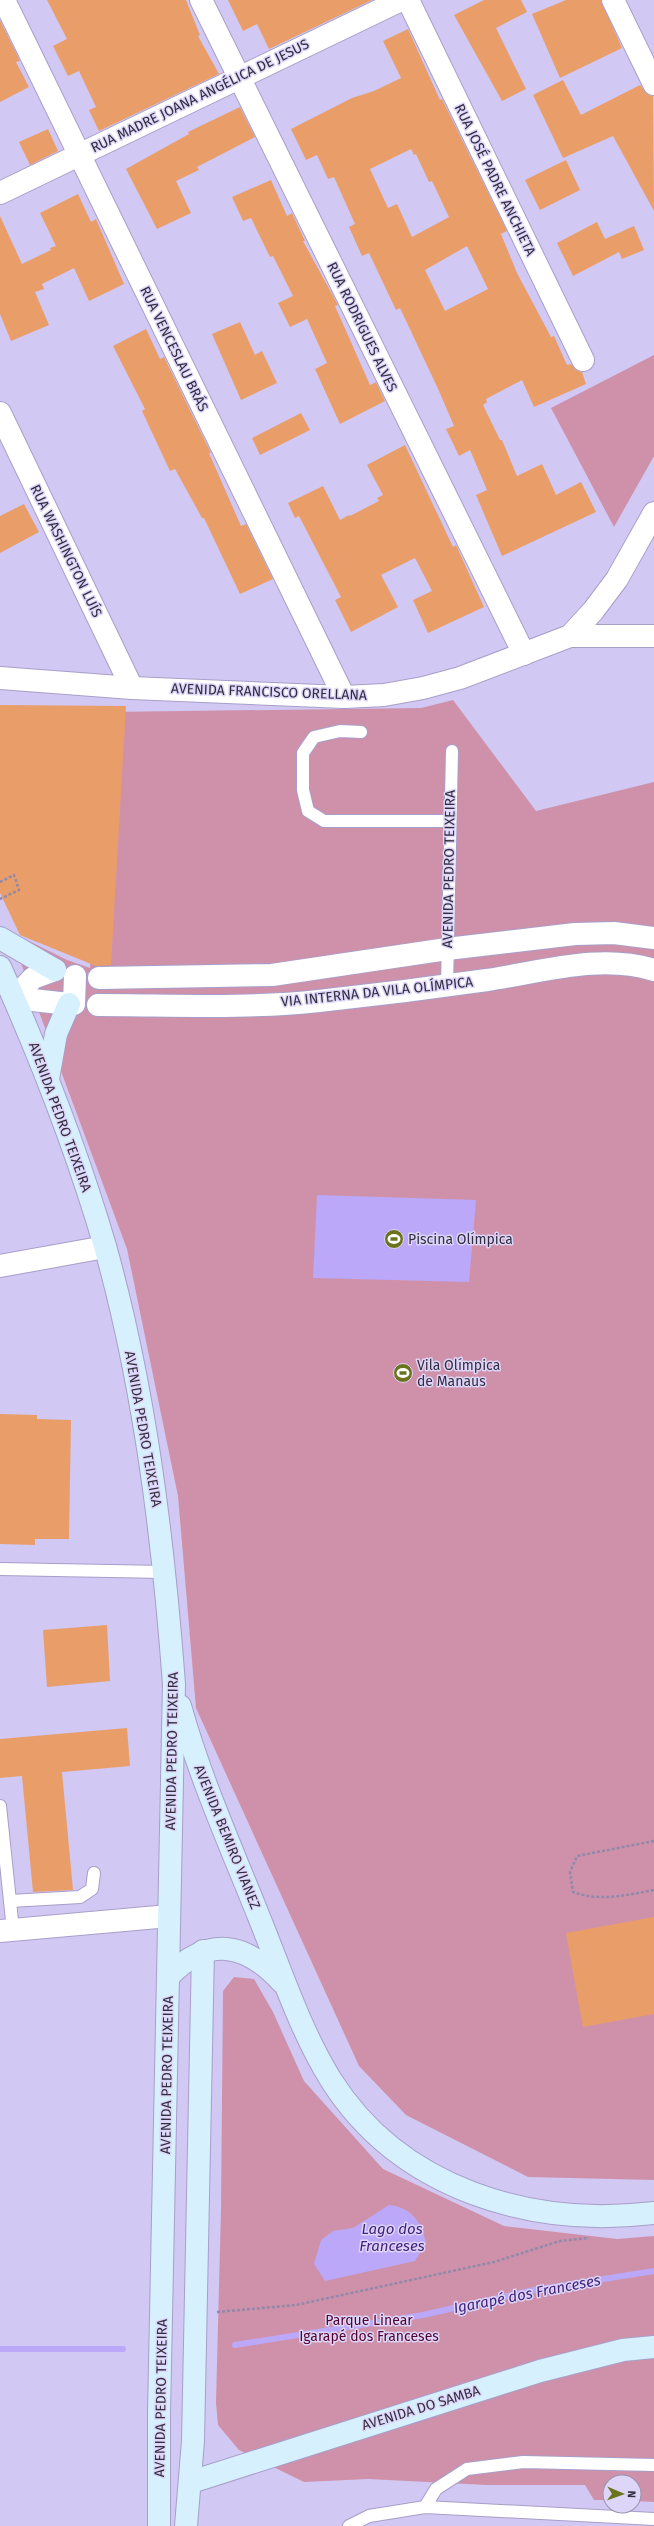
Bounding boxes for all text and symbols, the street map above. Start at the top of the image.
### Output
street label: RUA MADRE JOANA ANGÉLICA DE JESUS [88,35,312,156]
street label: RUA JOSÉ PADRE ANCHIETA [451,101,540,259]
street label: RUA RODRIGUES ALVES [323,259,401,395]
street label: RUA VENCESLAU BRÁS [136,283,213,415]
street label: RUA WASHINGTON LUÍS [26,481,107,620]
street label: AVENIDA FRANCISCO ORELLANA [171,680,367,704]
street label: AVENIDA PEDRO TEIXEIRA [439,790,459,948]
street label: VIA INTERNA DA VILA OLÍMPICA [280,972,474,1011]
street label: AVENIDA PEDRO TEIXEIRA [25,1040,95,1194]
sports icon: Piscina Olímpica [383,1228,405,1250]
place label: Piscina Olímpica [408,1231,513,1248]
street label: AVENIDA PEDRO TEIXEIRA [121,1350,165,1508]
place label: Vila Olímpica de Manaus [417,1357,500,1390]
sports icon: Vila Olímpica de Manaus [392,1362,414,1384]
street label: AVENIDA PEDRO TEIXEIRA [162,1672,182,1830]
street label: AVENIDA BEMIRO VIANEZ [190,1762,264,1912]
street label: AVENIDA PEDRO TEIXEIRA [157,1996,177,2154]
water label: Lago dos Franceses [359,2220,425,2255]
water label: Igarapé dos Franceses [452,2271,602,2317]
park label: Parque Linear Igarapé dos Franceses [299,2312,439,2345]
street label: AVENIDA PEDRO TEIXEIRA [151,2319,171,2477]
street label: AVENIDA DO SAMBA [360,2382,482,2434]
north arrow [602,2474,642,2514]
text: N [625,2490,638,2498]

